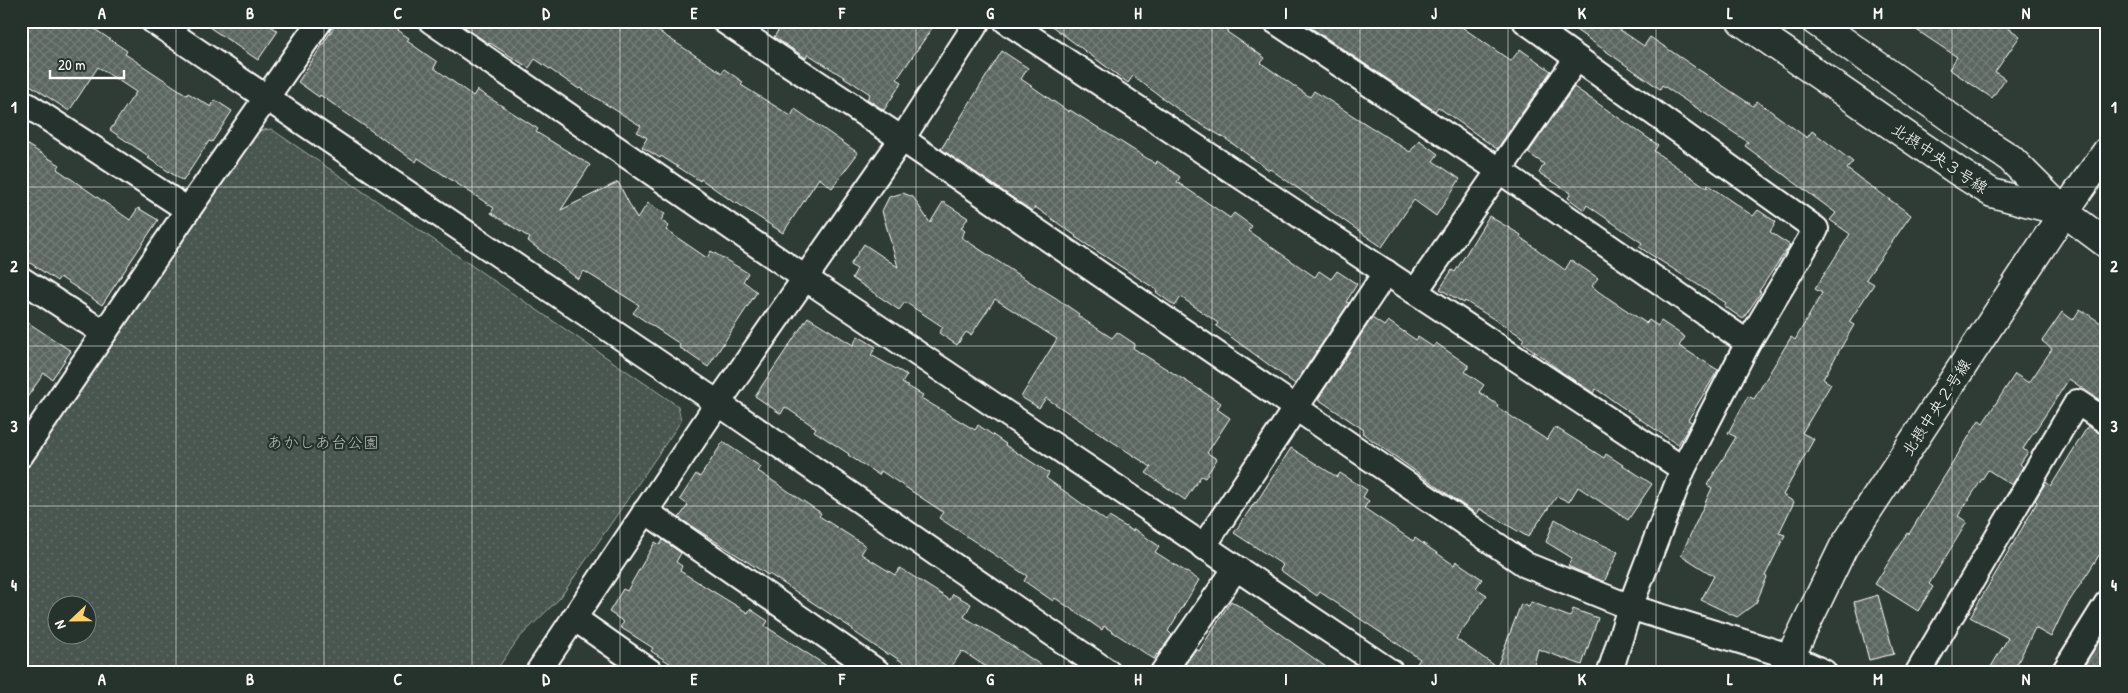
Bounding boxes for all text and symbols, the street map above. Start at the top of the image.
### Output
text: A [98,2,106,24]
text: B [246,2,254,24]
text: C [394,2,403,24]
text: D [542,2,550,24]
text: E [690,2,698,24]
text: F [838,2,846,24]
text: G [986,2,994,24]
text: H [1134,2,1142,24]
text: I [1284,2,1288,24]
text: J [1431,2,1437,24]
text: K [1578,2,1587,24]
text: L [1727,2,1733,24]
text: M [1873,2,1883,24]
text: N [2022,2,2031,24]
scale bar [50,48,124,80]
text: 20 m [58,54,85,75]
text: 1 [11,96,17,118]
text: 1 [2111,96,2117,118]
street label: 北摂中央３号線 [1887,118,1993,198]
text: 2 [10,255,18,277]
text: 2 [2110,255,2118,277]
street label: 北摂中央２号線 [1896,354,1976,460]
text: 3 [10,415,18,437]
text: 3 [2110,415,2118,437]
park label: あかしあ台公園 [267,431,379,453]
text: 4 [11,574,17,596]
text: 4 [2111,574,2117,596]
north arrow [48,596,98,646]
text: N [49,618,70,632]
text: A [98,668,106,690]
text: B [246,668,254,690]
text: C [394,668,403,690]
text: D [542,668,550,690]
text: E [690,668,698,690]
text: F [838,668,846,690]
text: G [986,668,994,690]
text: H [1134,668,1142,690]
text: I [1284,668,1288,690]
text: J [1431,668,1437,690]
text: K [1578,668,1587,690]
text: L [1727,668,1733,690]
text: M [1873,668,1883,690]
text: N [2022,668,2031,690]

